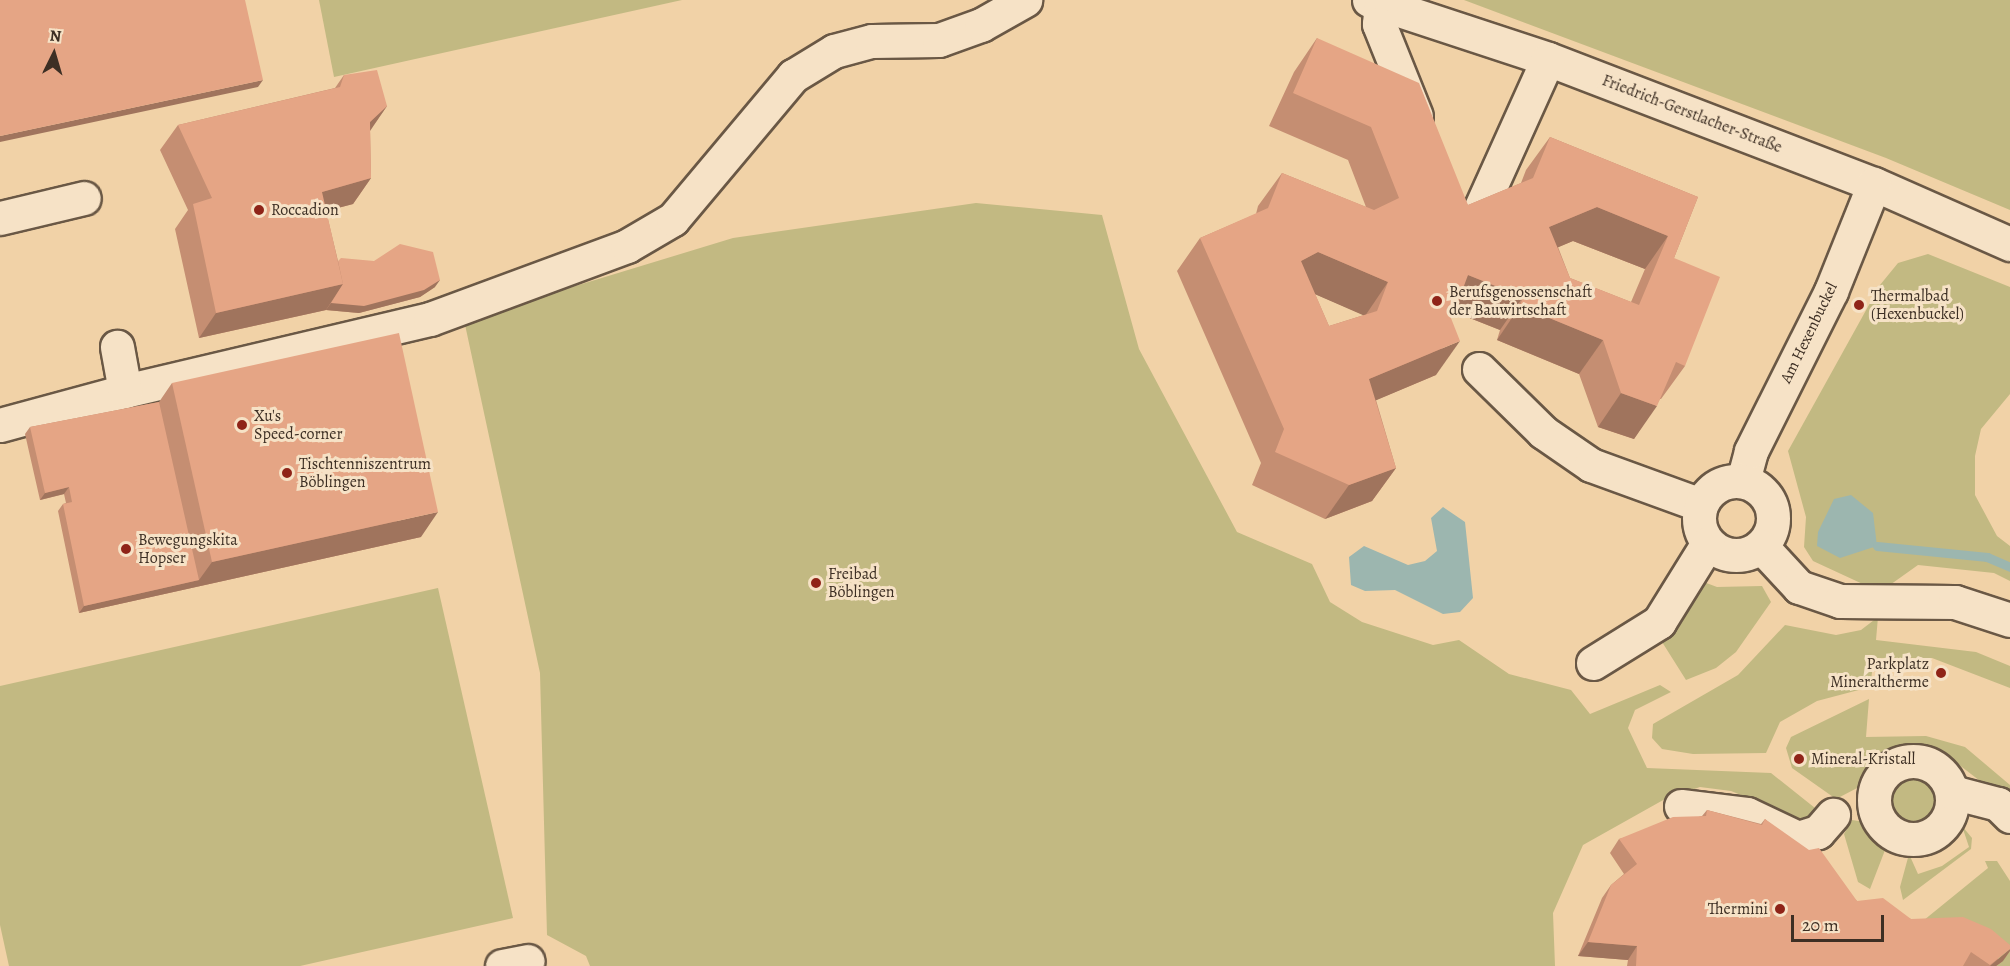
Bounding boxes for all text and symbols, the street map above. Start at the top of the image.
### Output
north arrow [24,24,84,84]
text: N [49,25,62,48]
street label: Friedrich-Gerstlacher-Straße [1599,71,1785,157]
place label: Roccadion [271,200,339,220]
marker: Roccadion [252,203,266,217]
street label: Am Hexenbuckel [1776,280,1842,386]
place label: Berufsgenossenschaft der Bauwirtschaft [1449,282,1592,320]
place label: Thermalbad (Hexenbuckel) [1871,286,1964,324]
marker: Berufsgenossenschaft der Bauwirtschaft [1430,294,1444,308]
marker: Thermalbad (Hexenbuckel) [1852,298,1866,312]
place label: Xu's Speed-corner [254,406,343,444]
marker: Xu's Speed-corner [235,418,249,432]
place label: Tischtenniszentrum Böblingen [299,454,431,492]
marker: Tischtenniszentrum Böblingen [280,466,294,480]
place label: Bewegungskita Hopser [138,530,238,568]
marker: Bewegungskita Hopser [119,542,133,556]
place label: Freibad Böblingen [828,564,895,602]
marker: Freibad Böblingen [809,576,823,590]
place label: Parkplatz Mineraltherme [1830,654,1929,692]
marker: Parkplatz Mineraltherme [1934,666,1948,680]
place label: Mineral-Kristall [1811,749,1915,769]
marker: Mineral-Kristall [1792,752,1806,766]
place label: Thermini [1708,899,1768,919]
marker: Thermini [1773,902,1787,916]
scale bar [1794,903,1887,941]
text: 20 m [1802,913,1839,937]

